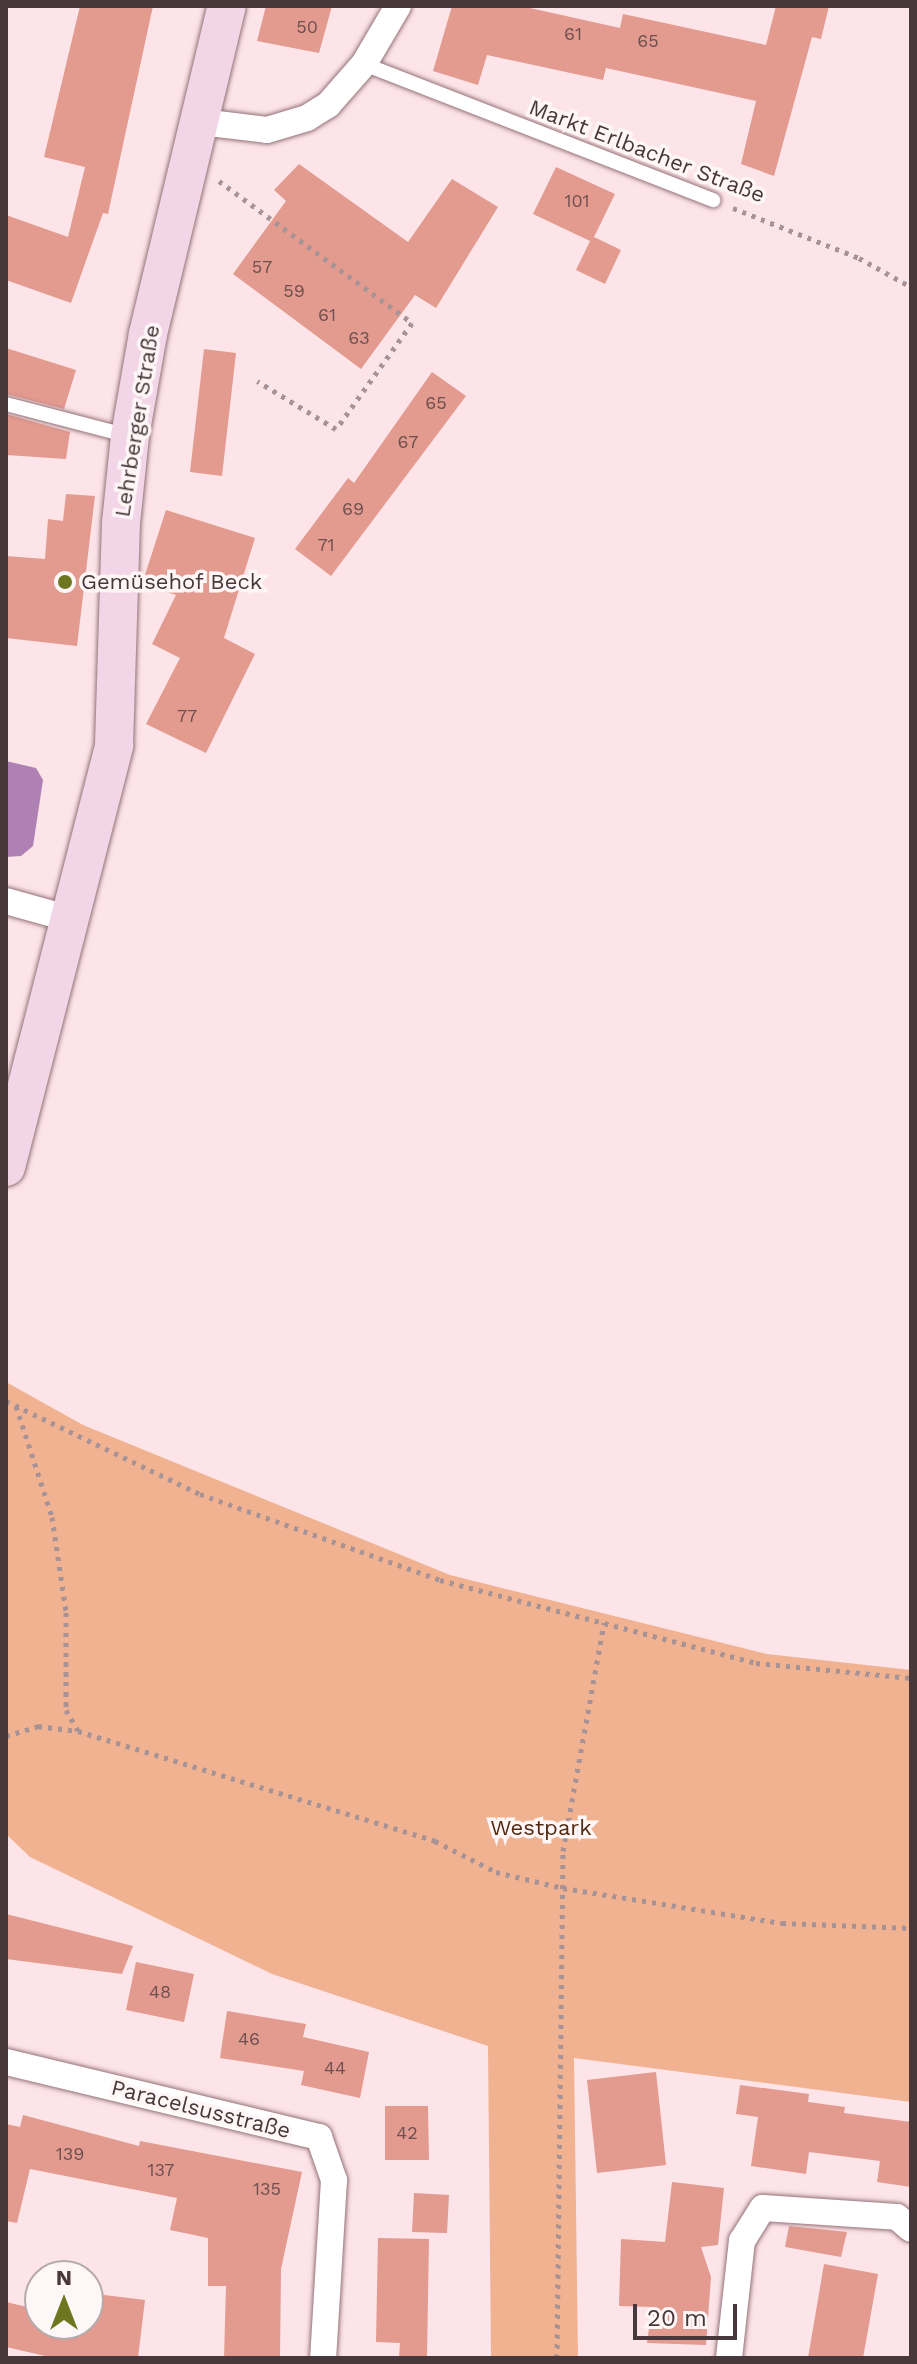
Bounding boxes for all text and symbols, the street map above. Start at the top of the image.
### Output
house number: 50 [296,16,318,38]
house number: 61 [564,23,582,45]
house number: 65 [637,30,659,52]
street label: Markt Erlbacher Straße [525,94,769,208]
house number: 101 [564,190,590,212]
house number: 57 [252,256,272,278]
house number: 59 [283,280,305,302]
house number: 61 [318,304,336,326]
street label: Lehrberger Straße [109,323,165,519]
house number: 63 [348,327,370,349]
house number: 65 [425,392,447,414]
house number: 67 [398,431,418,453]
house number: 69 [342,498,364,520]
house number: 71 [317,534,335,556]
place label: Gemüsehof Beck [81,569,263,595]
marker: Gemüsehof Beck [56,573,74,591]
house number: 77 [177,705,197,727]
park label: Westpark [490,1815,592,1841]
house number: 48 [149,1981,171,2003]
house number: 46 [238,2028,260,2050]
house number: 44 [324,2057,346,2079]
street label: Paracelsusstraße [109,2074,293,2144]
house number: 42 [396,2122,418,2144]
house number: 139 [56,2143,84,2165]
house number: 137 [148,2159,174,2181]
house number: 135 [253,2178,281,2200]
north arrow [24,2260,104,2340]
text: N [56,2265,72,2290]
scale bar [637,2288,741,2338]
text: 20 m [647,2304,707,2332]

